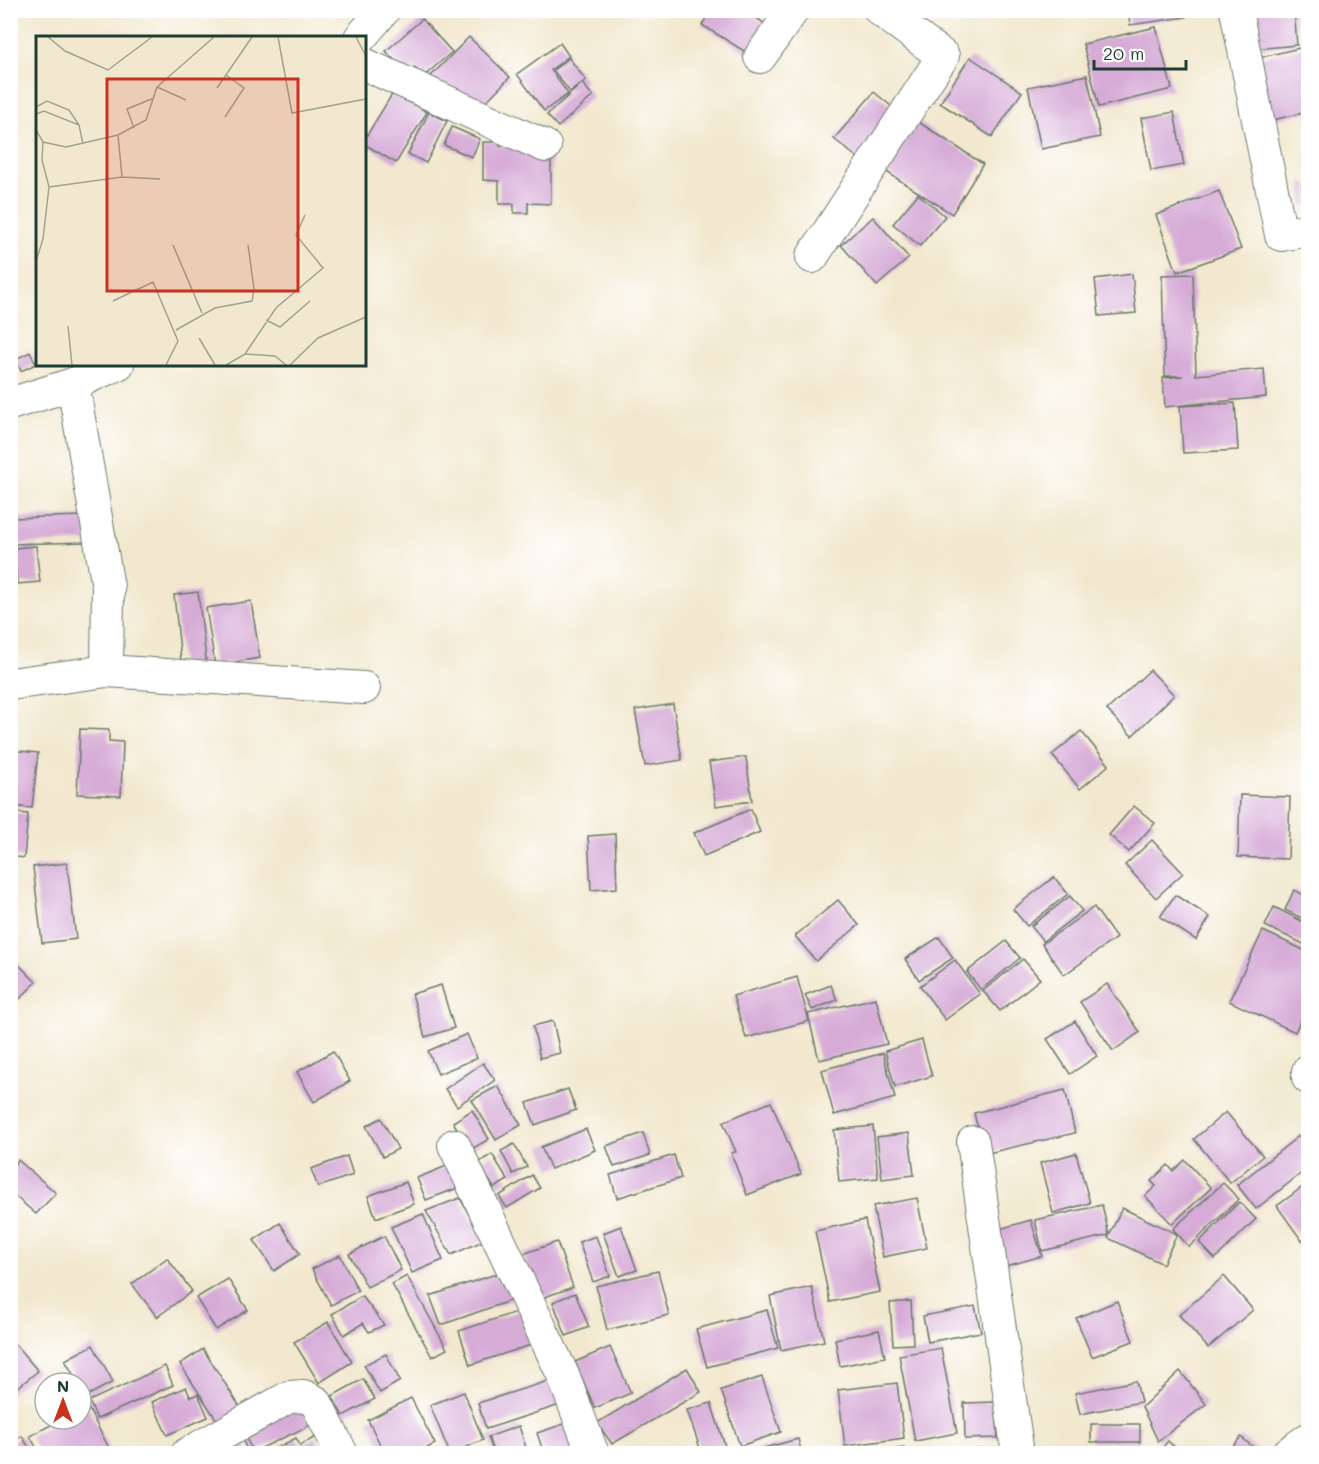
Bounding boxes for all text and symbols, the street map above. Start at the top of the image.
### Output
scale bar [1094,33,1186,71]
inset map [36,36,366,366]
text: 20 m [1103,41,1144,65]
north arrow [33,1371,93,1431]
text: N [57,1375,69,1396]

